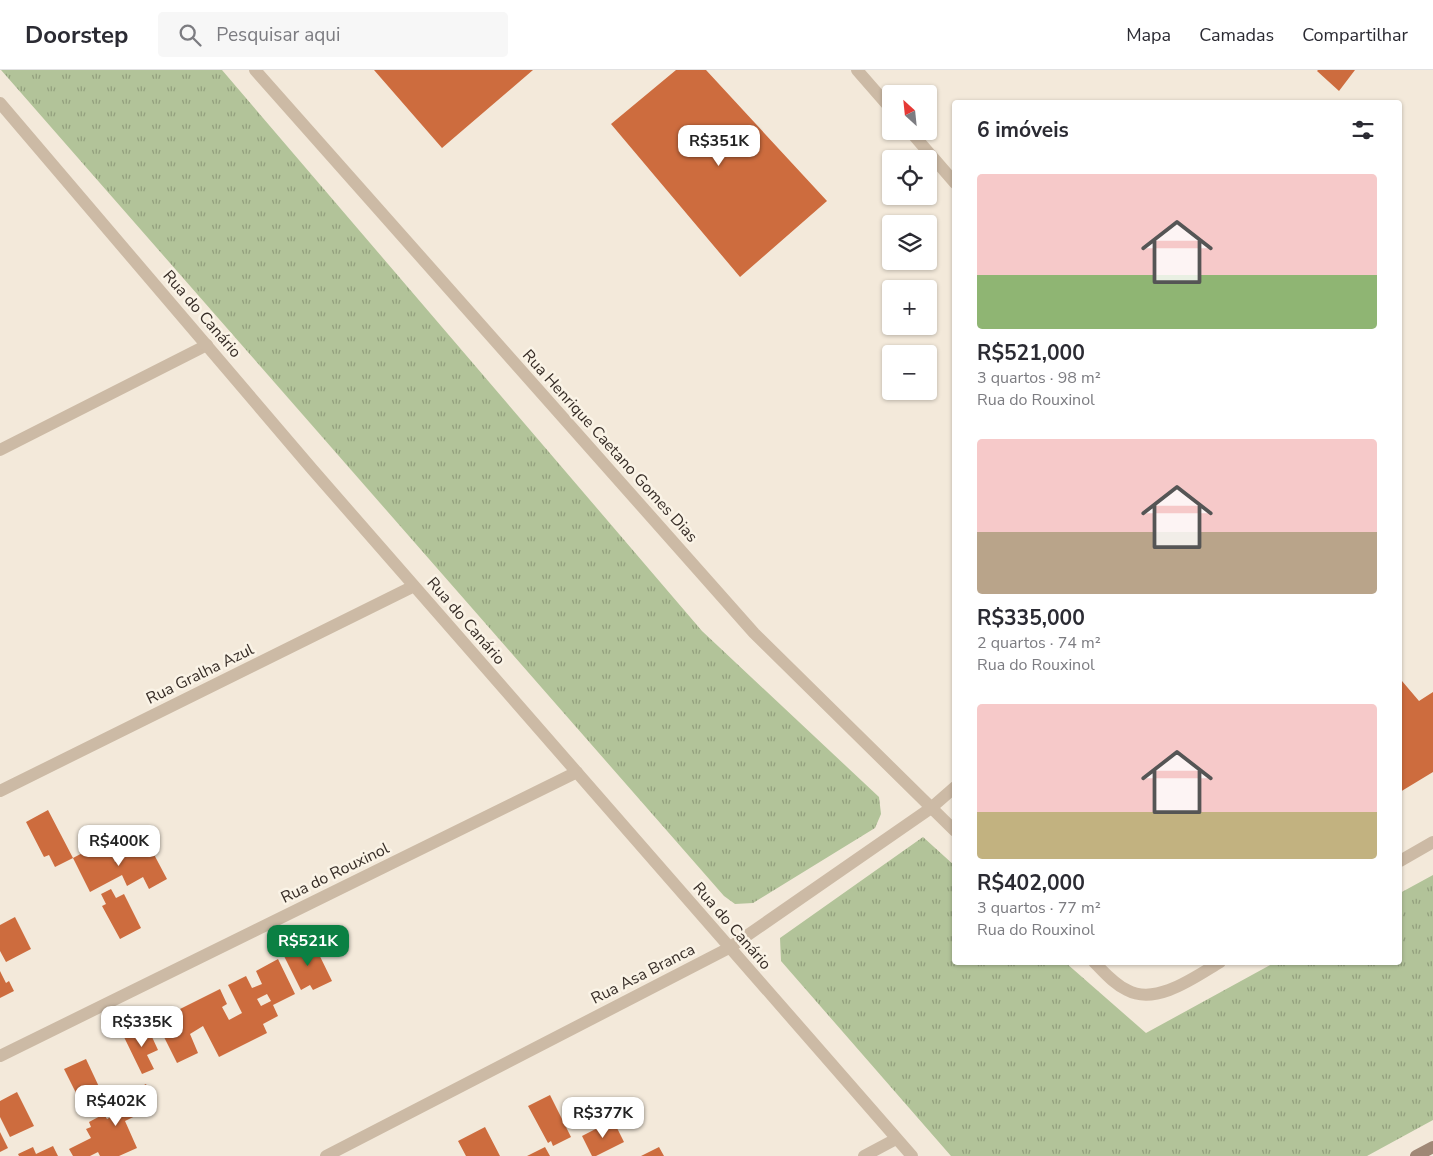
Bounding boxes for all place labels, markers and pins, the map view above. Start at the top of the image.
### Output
pin: R$351K [678,124,760,167]
pin: R$400K [78,824,160,867]
pin: R$521K [267,924,349,967]
pin: R$335K [101,1006,183,1048]
pin: R$402K [75,1084,157,1127]
pin: R$377K [562,1096,644,1139]

